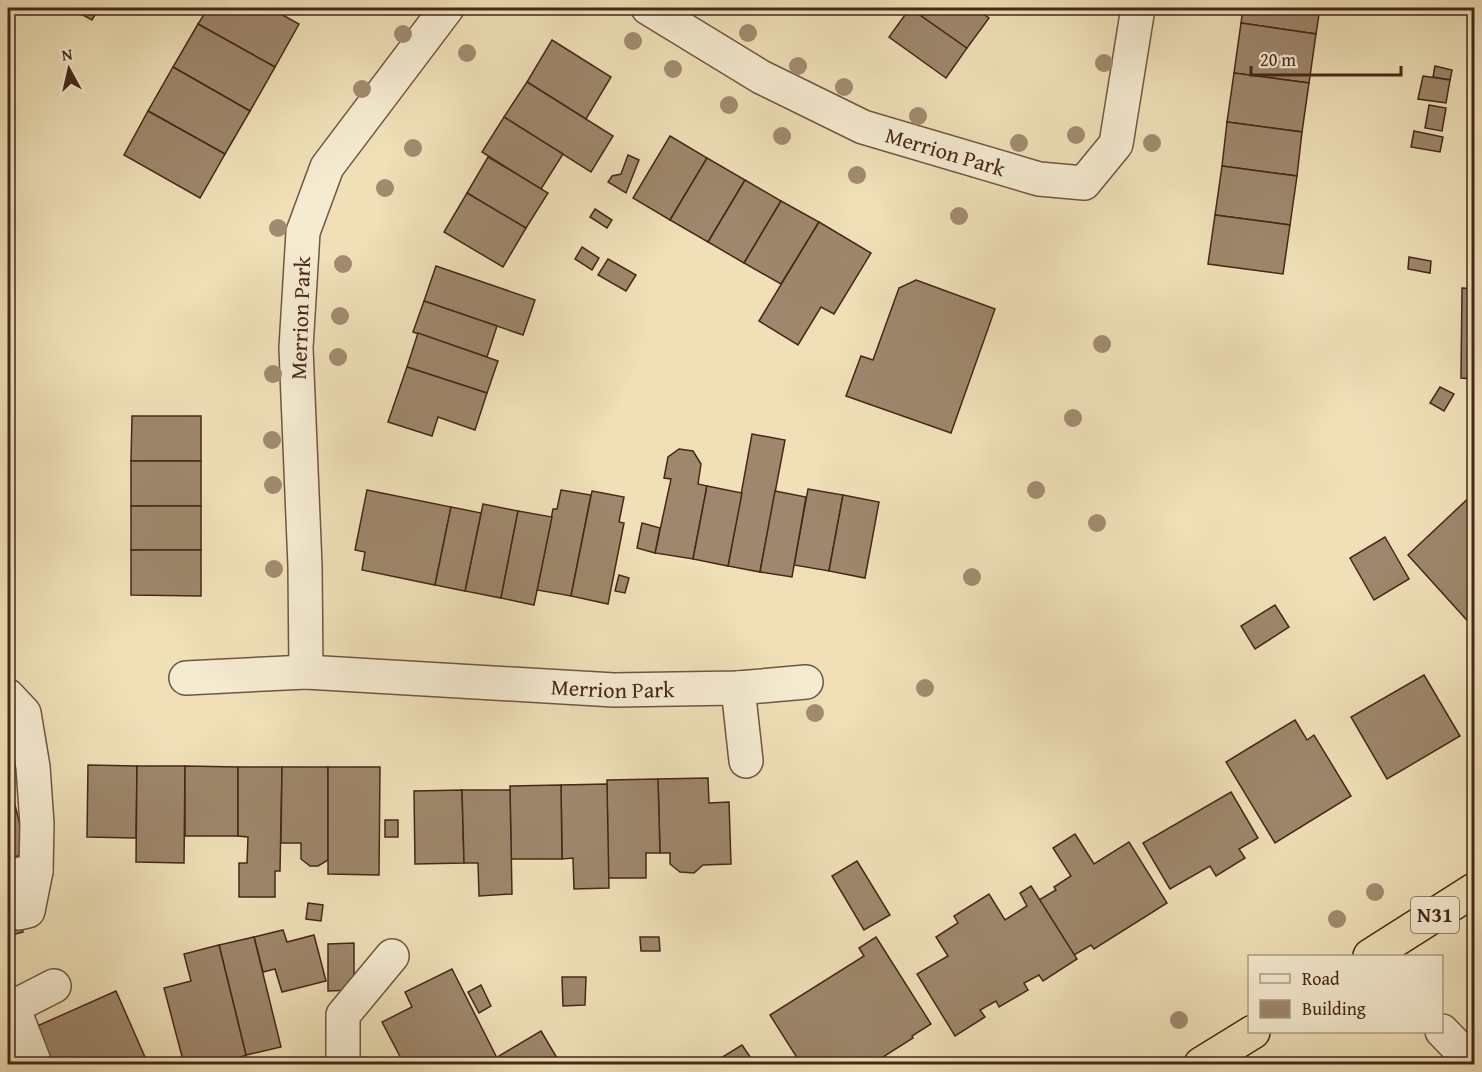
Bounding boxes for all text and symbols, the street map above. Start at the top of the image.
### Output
north arrow [39,39,99,99]
scale bar [1251,39,1401,77]
text: N [60,41,74,67]
text: 20 m [1260,46,1296,73]
street label: Merrion Park [882,119,1010,184]
street label: Merrion Park [282,255,318,380]
street label: Merrion Park [550,670,675,706]
road number: N31 [1411,897,1459,933]
legend [1248,955,1443,1033]
text: Road [1302,965,1340,992]
text: Building [1302,995,1366,1022]

